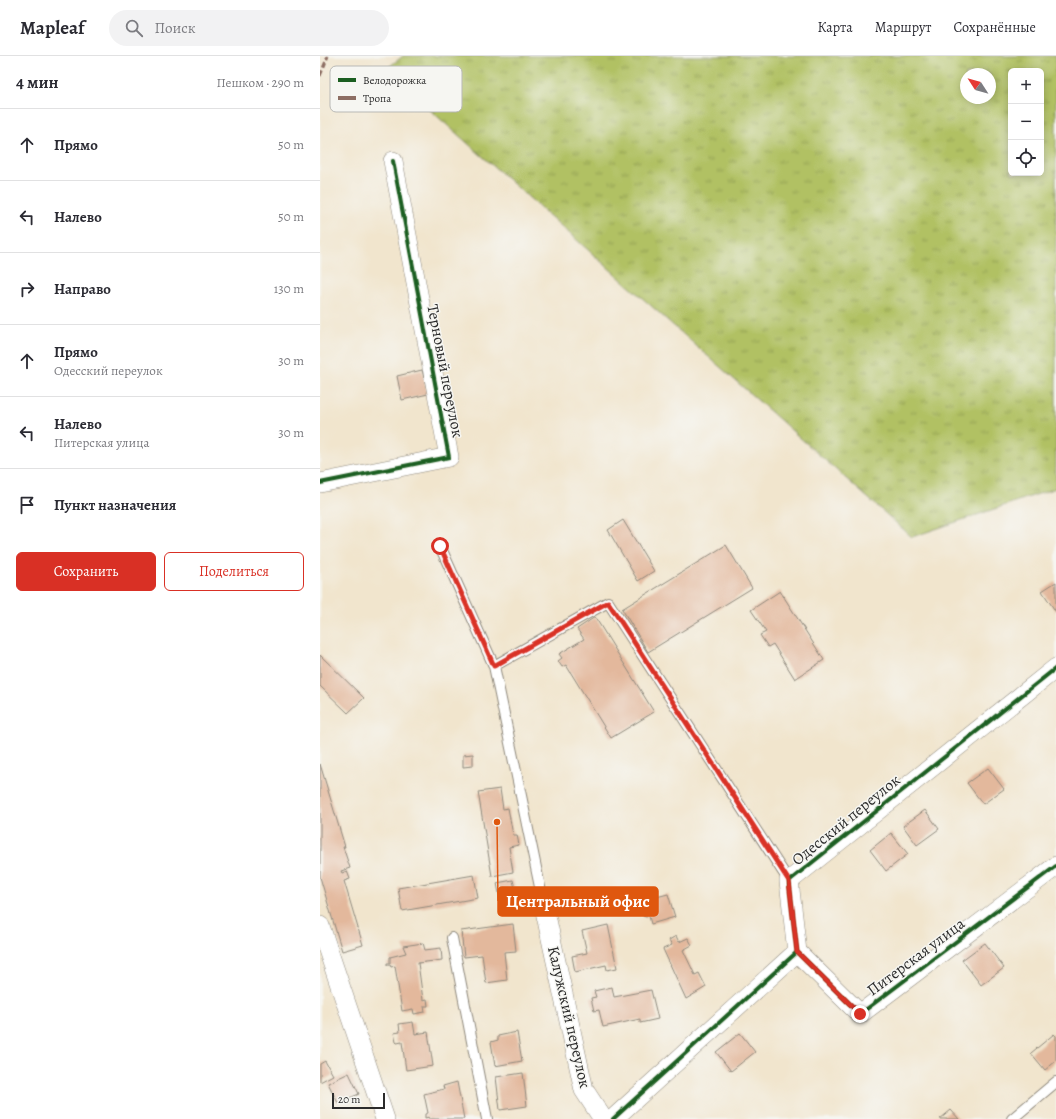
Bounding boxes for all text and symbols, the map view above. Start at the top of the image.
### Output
search box [109,10,389,46]
text: Mapleaf [20,15,85,41]
icon: search [123,17,145,39]
text: Поиск [155,18,196,38]
text: Карта [818,18,853,37]
text: Маршрут [875,18,931,37]
text: Сохранённые [953,18,1036,37]
legend [330,66,462,112]
north arrow [960,68,996,104]
map controls [1008,68,1044,176]
button: + [1008,68,1044,104]
text: 4 мин [16,71,59,94]
text: Велодорожка [363,73,427,88]
text: Пешком · 290 m [217,74,304,91]
text: Тропа [363,91,392,106]
button: − [1008,104,1044,140]
icon: ahead [16,134,38,156]
text: Прямо [54,135,98,155]
text: 50 m [278,136,304,153]
button: locate [1008,140,1044,176]
icon: left [16,206,38,228]
text: Налево [54,207,102,227]
text: 50 m [278,208,304,225]
icon: right [16,278,38,300]
text: Направо [54,279,111,299]
text: 130 m [274,280,304,297]
street label: Терновый переулок [421,302,469,440]
text: Прямо [54,342,98,362]
icon: ahead [16,350,38,372]
text: 30 m [278,352,304,369]
text: Одесский переулок [54,362,163,379]
text: Налево [54,414,102,434]
icon: left [16,422,38,444]
text: 30 m [278,424,304,441]
text: Питерская улица [54,434,149,451]
icon: arrive [16,494,38,516]
text: Пункт назначения [54,495,176,515]
route start [431,537,449,555]
button: Сохранить [16,552,156,591]
button: Поделиться [164,552,304,591]
street label: Одесский переулок [787,769,905,871]
callout: Центральный офис [498,887,658,916]
text: Центральный офис [506,890,650,913]
street label: Питерская улица [862,913,970,1001]
street label: Калужский переулок [542,944,596,1090]
route end [851,1005,869,1023]
scale bar [332,1091,385,1110]
text: 20 m [338,1092,360,1107]

